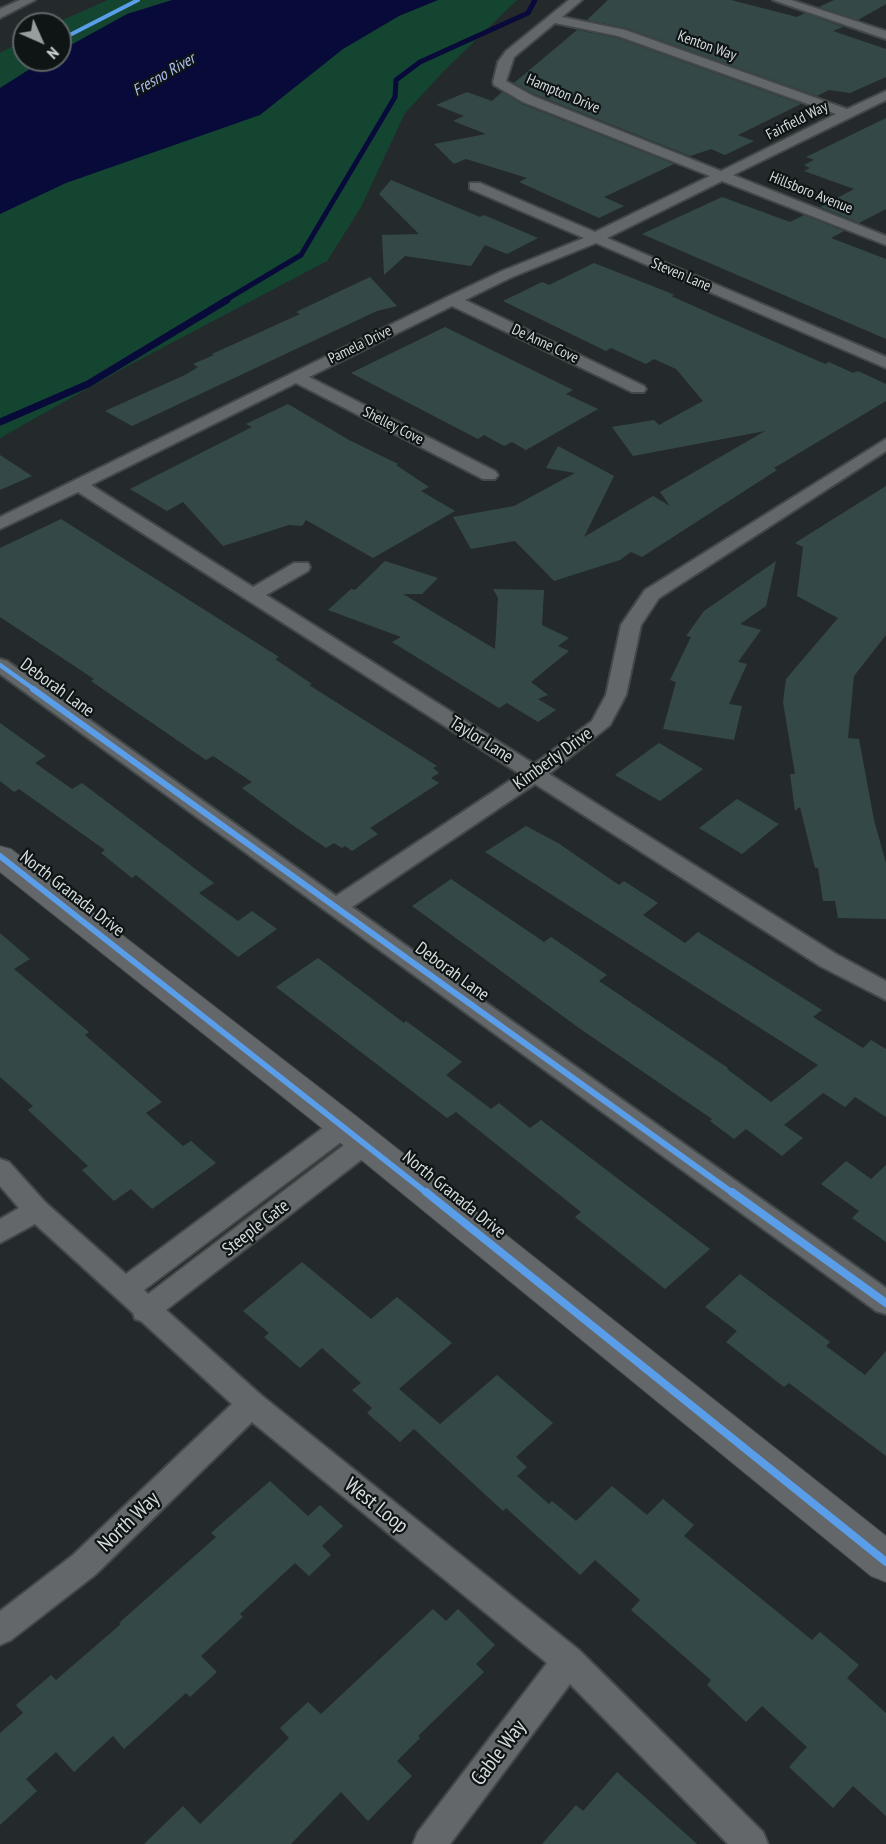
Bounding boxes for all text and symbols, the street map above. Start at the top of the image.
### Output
north arrow [12,12,72,72]
street label: Kenton Way [675,27,739,65]
text: N [43,43,63,63]
water label: Fresno River [129,50,199,100]
street label: Hampton Drive [524,71,602,117]
street label: Fairfield Way [763,98,831,144]
street label: Hillsboro Avenue [767,168,855,218]
street label: Steven Lane [649,254,713,296]
street label: De Anne Cove [509,321,581,367]
street label: Pamela Drive [325,322,395,368]
street label: Shelley Cove [360,403,426,449]
street label: Deborah Lane [16,654,98,722]
street label: Taylor Lane [445,712,517,768]
street label: Kimberly Drive [509,723,597,795]
street label: North Granada Drive [15,846,129,942]
street label: Deborah Lane [411,938,493,1006]
street label: North Granada Drive [398,1147,510,1243]
street label: Steeple Gate [218,1195,294,1261]
street label: West Loop [339,1473,413,1539]
street label: North Way [93,1487,165,1557]
street label: Gable Way [466,1715,532,1791]

